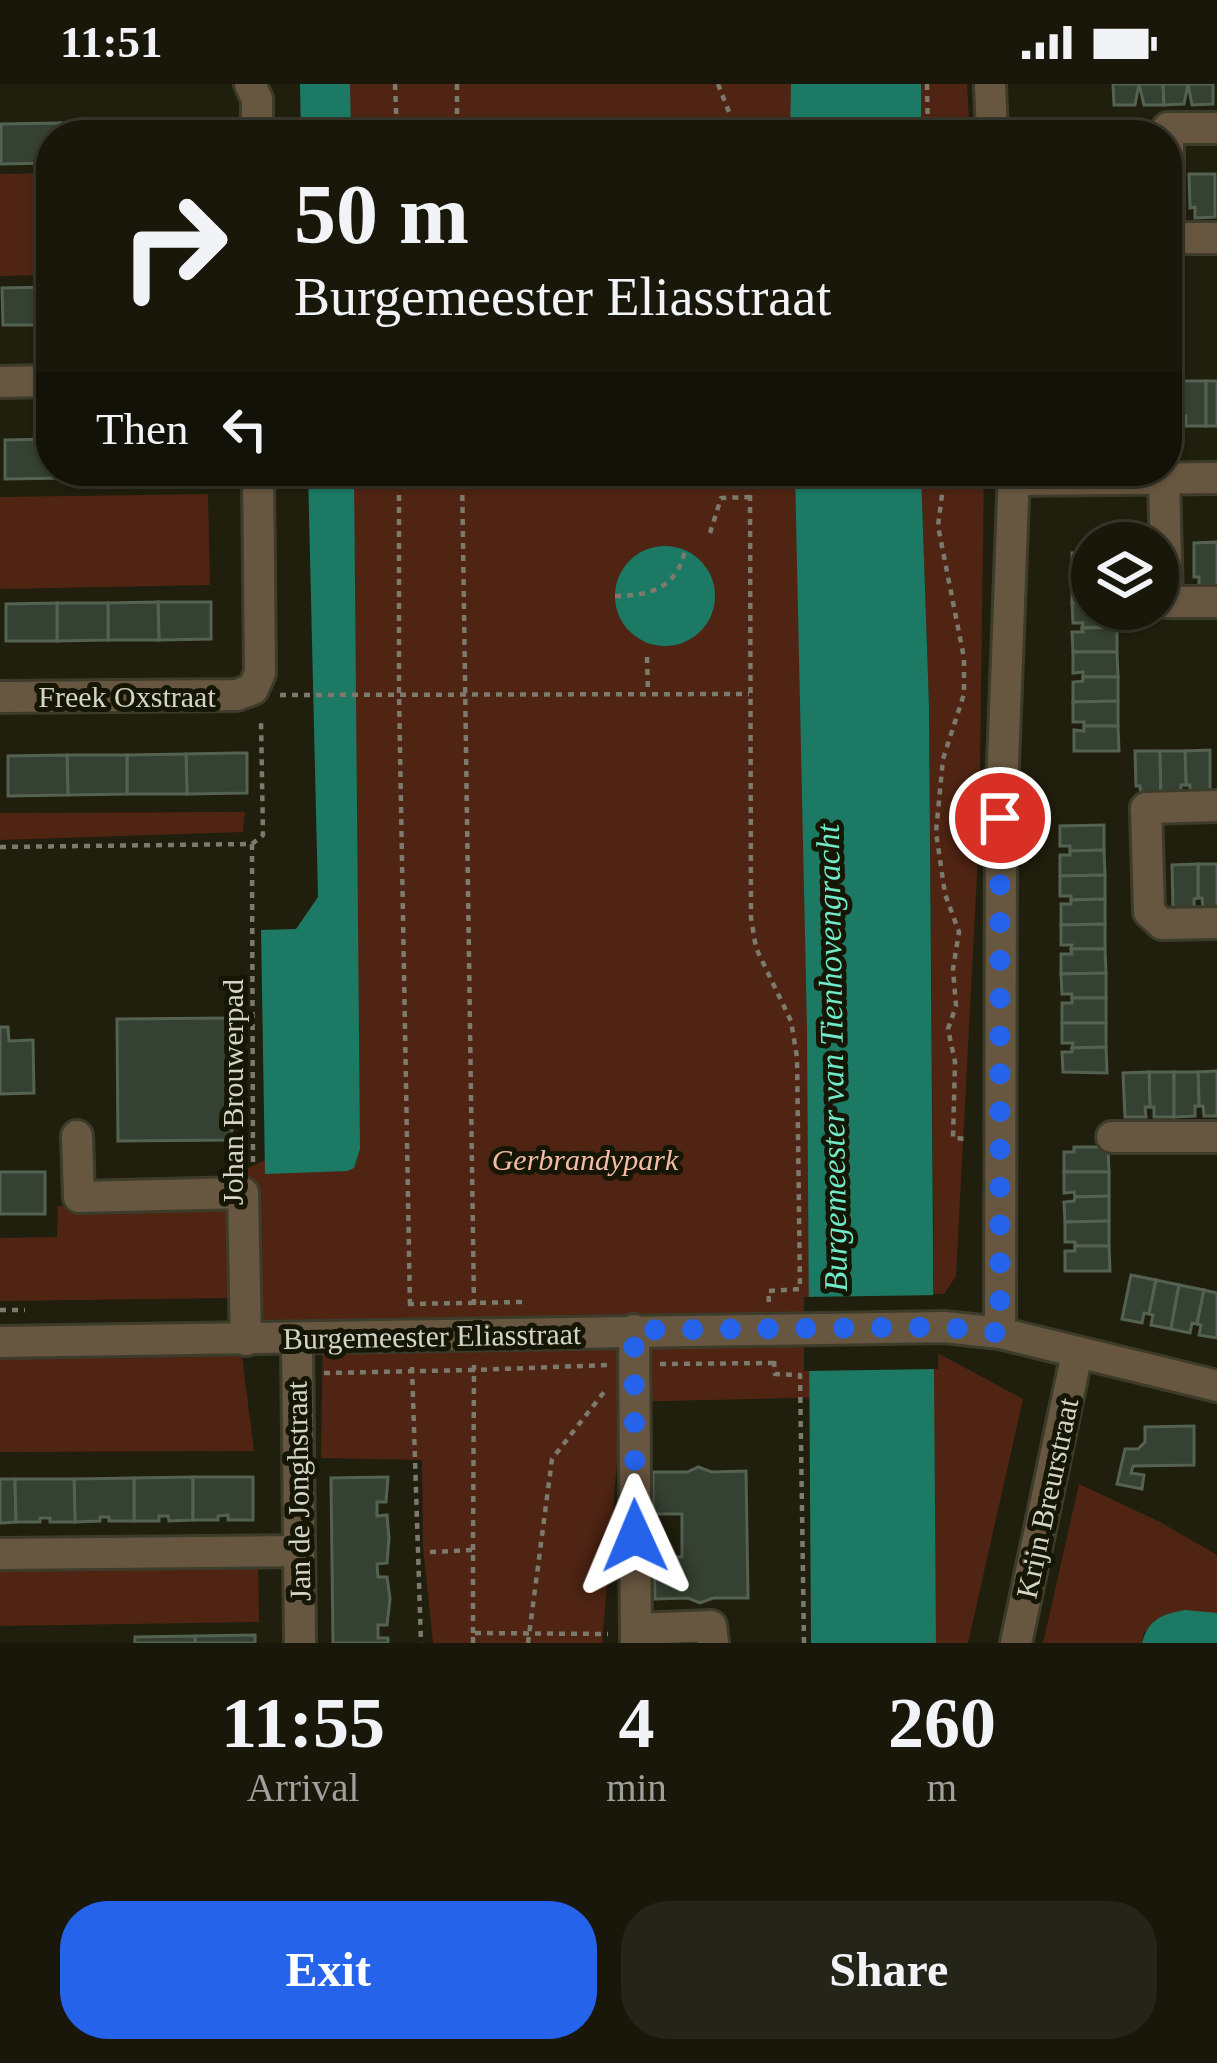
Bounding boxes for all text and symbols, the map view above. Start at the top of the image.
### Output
text: 11:51 [60,17,163,67]
icon: right [96,168,252,324]
text: 50 m [294,168,469,261]
text: Burgemeester Eliasstraat [294,267,831,327]
icon: left [212,396,278,462]
text: Then [96,404,188,454]
map controls [1071,522,1179,630]
button: layers [1071,522,1179,630]
street label: Freek Oxstraat [38,680,216,713]
pin [949,767,1051,869]
icon: arrive [967,785,1033,851]
water label: Burgemeester van Tienhovengracht [810,823,854,1292]
street label: Johan Brouwerpad [216,979,249,1205]
park label: Gerbrandypark [492,1143,679,1176]
street label: Burgemeester Eliasstraat [282,1317,582,1355]
street label: Jan de Jonghstraat [280,1380,316,1601]
street label: Krijn Breurstraat [1010,1394,1084,1601]
position arrow [572,1473,698,1599]
text: 11:55 [221,1683,385,1763]
text: 4 [619,1683,655,1763]
text: 260 [888,1683,996,1763]
text: Arrival [247,1766,359,1809]
text: min [606,1766,667,1809]
text: m [927,1766,957,1809]
button: Exit [60,1901,597,2039]
button: Share [621,1901,1157,2039]

